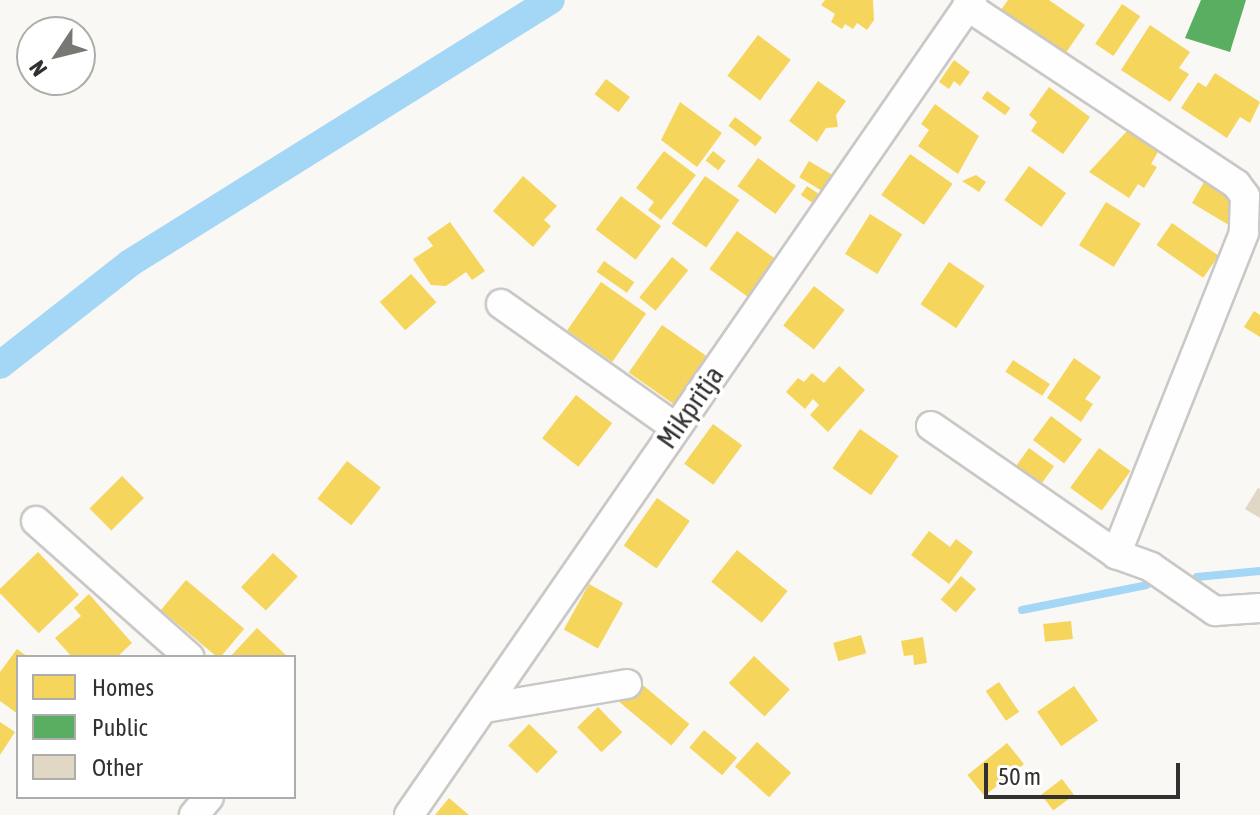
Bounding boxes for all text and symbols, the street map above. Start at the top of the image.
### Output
north arrow [16,16,96,96]
text: N [24,56,52,81]
street label: Mikpritja [650,359,730,455]
legend [16,655,296,799]
text: Homes [92,674,154,701]
text: Public [92,714,148,741]
scale bar [988,747,1184,797]
text: Other [92,754,143,781]
text: 50 m [998,763,1041,790]

